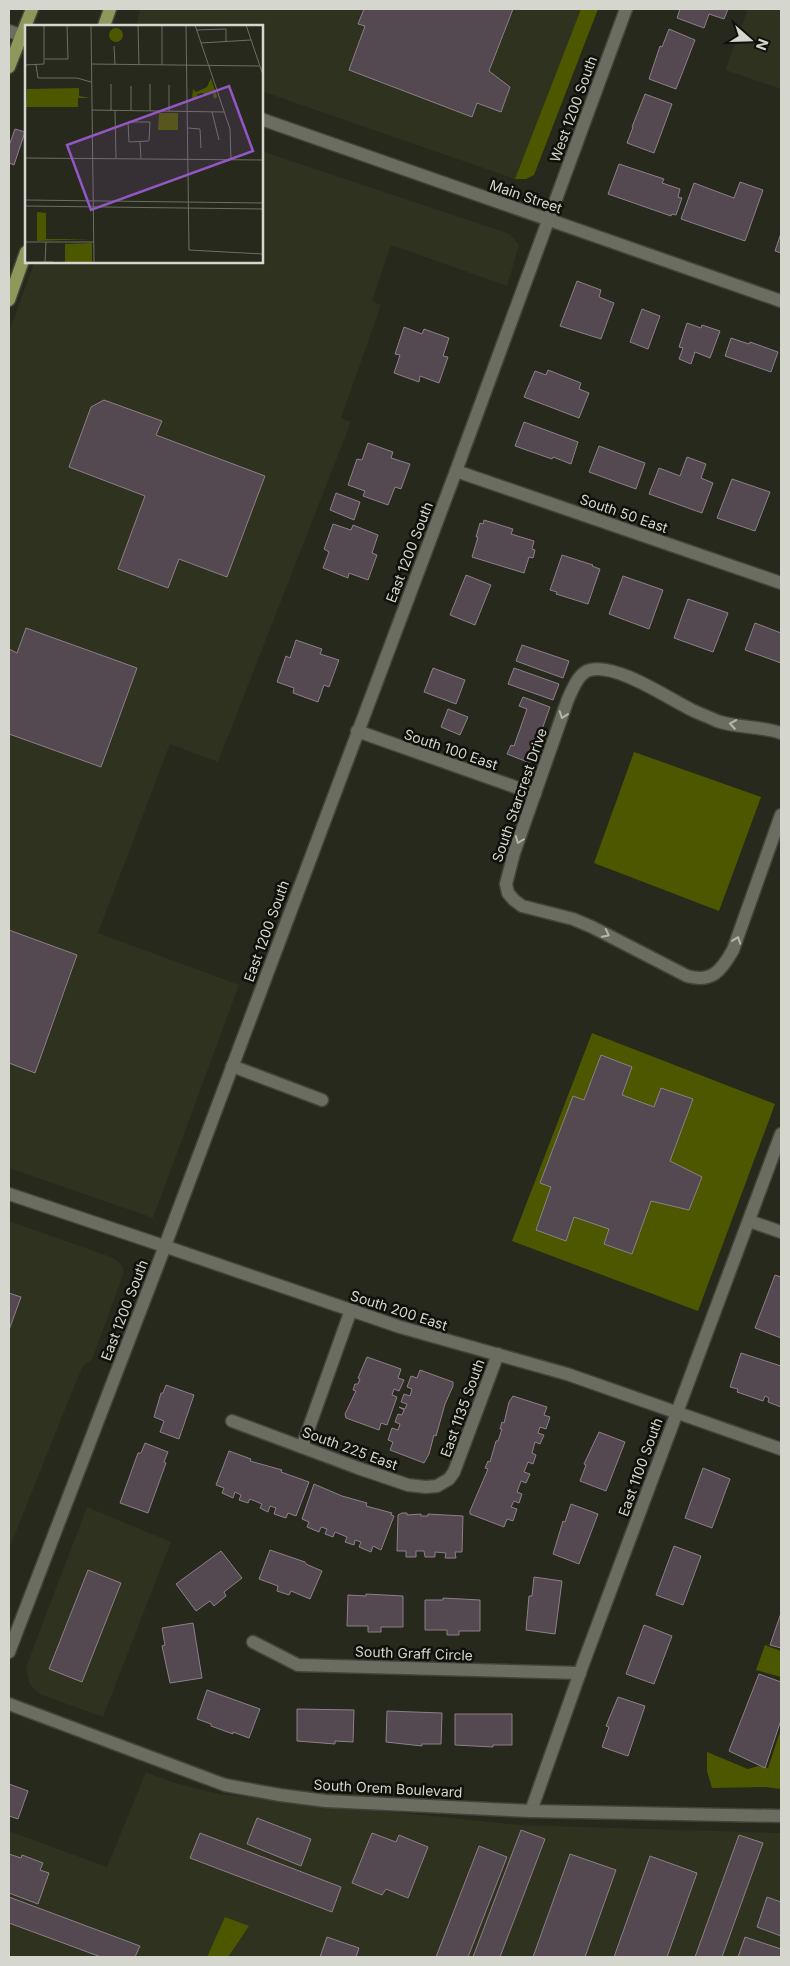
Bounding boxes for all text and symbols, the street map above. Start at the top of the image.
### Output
north arrow [725,15,775,65]
inset map [25,25,262,262]
text: N [753,37,772,53]
street label: West 1200 South [546,54,600,164]
street label: Main Street [487,176,565,216]
street label: South 50 East [578,490,671,536]
street label: East 1200 South [382,499,436,605]
one-way arrow [559,710,569,719]
one-way arrow [729,719,738,729]
street label: South 100 East [402,725,500,773]
street label: South Starcrest Drive [488,726,550,864]
one-way arrow [515,835,525,844]
street label: East 1200 South [240,878,292,984]
one-way arrow [600,928,609,938]
one-way arrow [731,936,741,944]
street label: East 1200 South [97,1257,151,1363]
street label: South 200 East [348,1286,450,1334]
street label: East 1135 South [436,1357,488,1459]
street label: East 1100 South [614,1415,666,1519]
street label: South 225 East [300,1423,400,1473]
street label: South Graff Circle [355,1642,473,1664]
street label: South Orem Boulevard [313,1776,463,1800]

